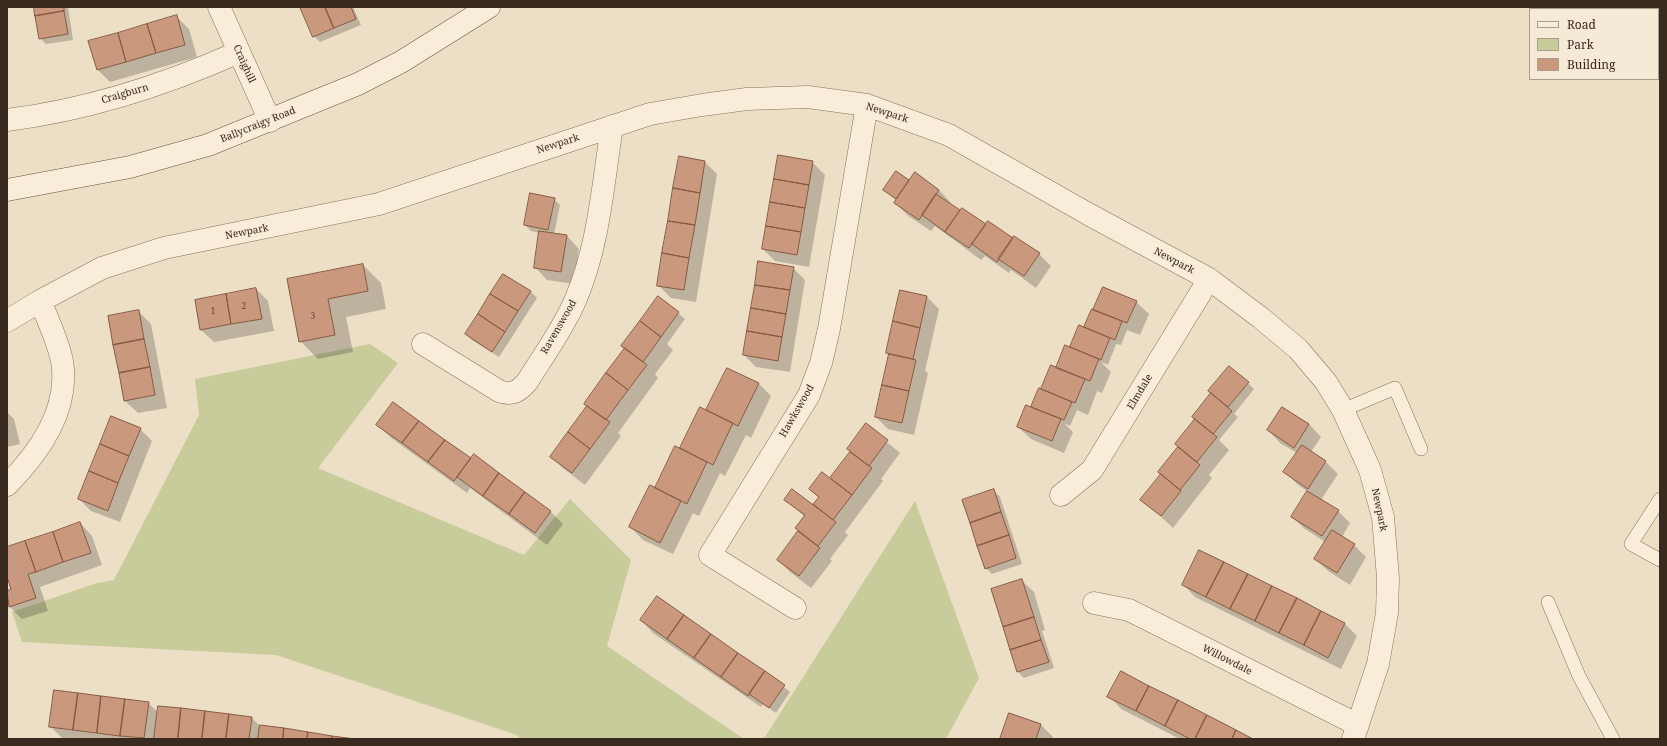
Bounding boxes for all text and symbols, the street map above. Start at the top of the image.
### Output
legend [1529,8,1659,80]
text: Road [1567,16,1596,33]
text: Park [1567,36,1594,53]
street label: Craighill [230,43,258,85]
text: Building [1567,56,1615,73]
street label: Craigburn [100,82,150,106]
street label: Newpark [864,101,910,125]
street label: Ballycraigy Road [219,104,297,146]
street label: Newpark [535,132,581,156]
street label: Newpark [224,222,270,242]
street label: Newpark [1152,245,1196,277]
street label: Ravenswood [539,298,579,356]
house number: 2 [242,302,246,312]
house number: 1 [211,307,215,317]
house number: 3 [311,312,315,322]
street label: Elmdale [1125,372,1155,412]
street label: Hawkswood [777,383,817,439]
street label: Newpark [1369,487,1389,533]
street label: Willowdale [1200,642,1254,678]

